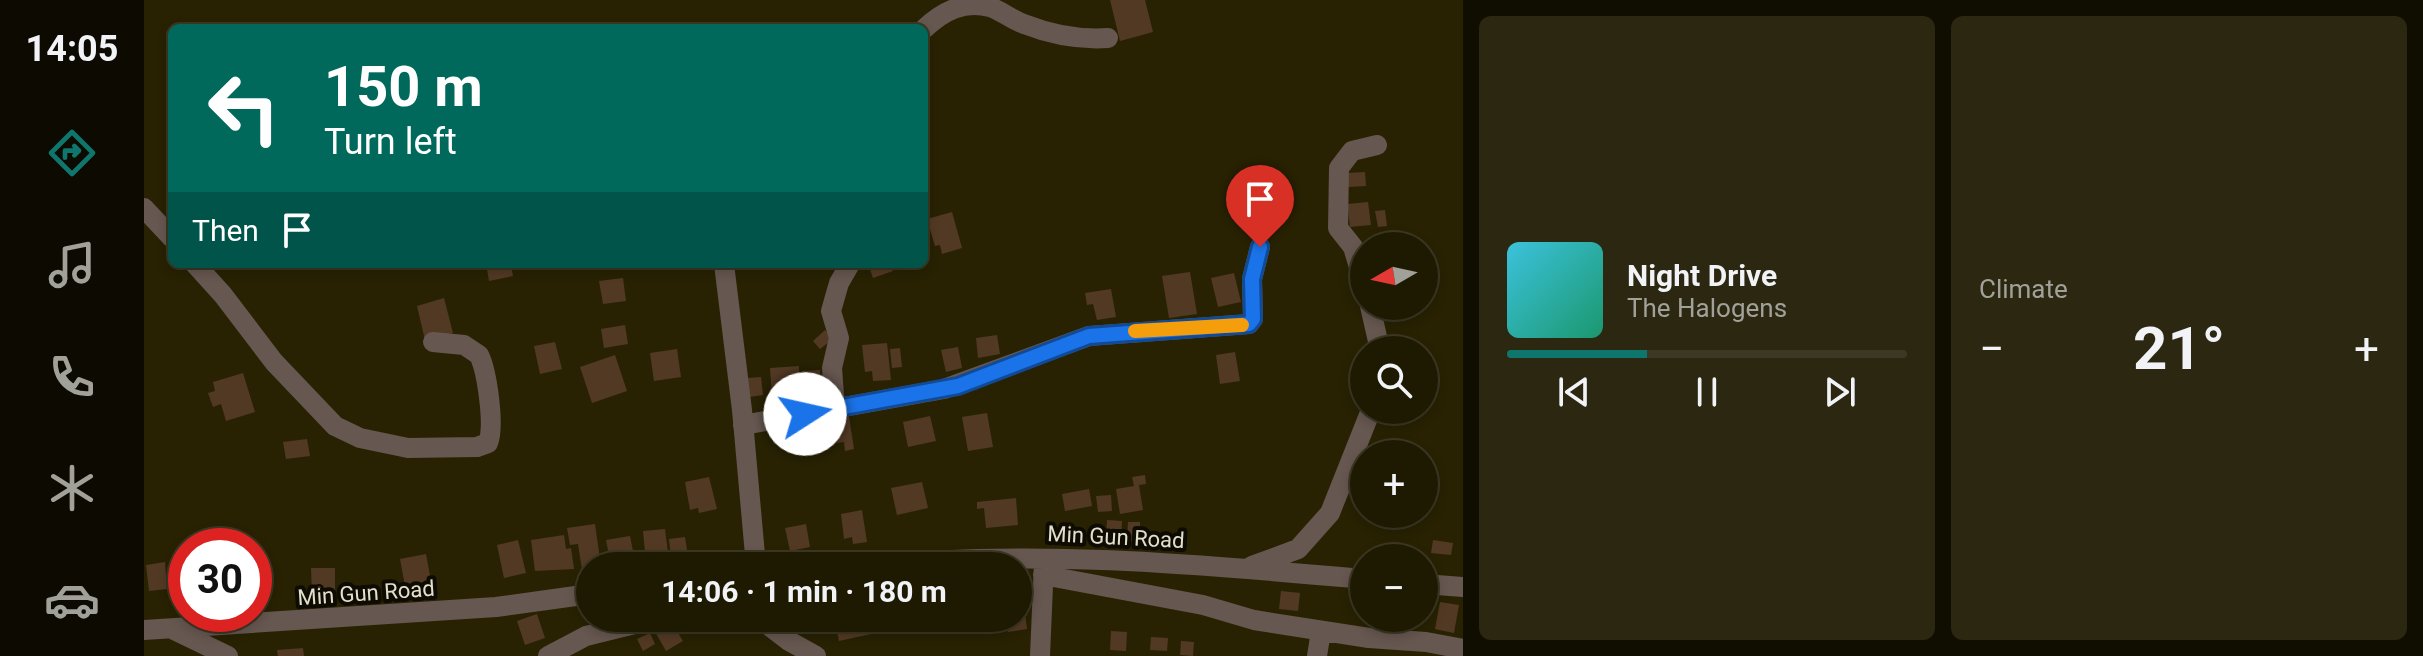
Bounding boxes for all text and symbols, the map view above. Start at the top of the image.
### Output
text: 14:05 [26,28,118,70]
text: 150 m [324,54,483,120]
icon: left [192,56,296,160]
text: Turn left [324,121,457,163]
icon: directions [44,125,100,181]
pin [1226,165,1294,247]
icon: arrive [1238,177,1282,221]
icon: arrive [275,208,319,252]
text: Then [192,213,259,248]
north arrow [1350,232,1438,320]
map controls [1350,232,1438,632]
icon: music [44,237,100,293]
text: Night Drive [1627,258,1777,293]
text: Climate [1979,274,2068,304]
text: The Halogens [1627,293,1787,323]
text: 21° [2133,313,2225,384]
text: − [1979,323,2004,375]
text: + [2354,323,2379,375]
button: search [1350,336,1438,424]
icon: phone [44,349,100,405]
icon: previous [1552,370,1596,414]
icon: pause [1685,370,1729,414]
icon: next [1818,370,1862,414]
position arrow [763,372,847,456]
button: + [1350,440,1438,528]
icon: climate [44,460,100,516]
street label: Min Gun Road [1047,521,1185,553]
speed limit sign: 30 [168,528,272,632]
button: − [1350,544,1438,632]
icon: car [44,572,100,628]
text: 14:06 · 1 min · 180 m [661,574,947,609]
street label: Min Gun Road [297,576,435,610]

